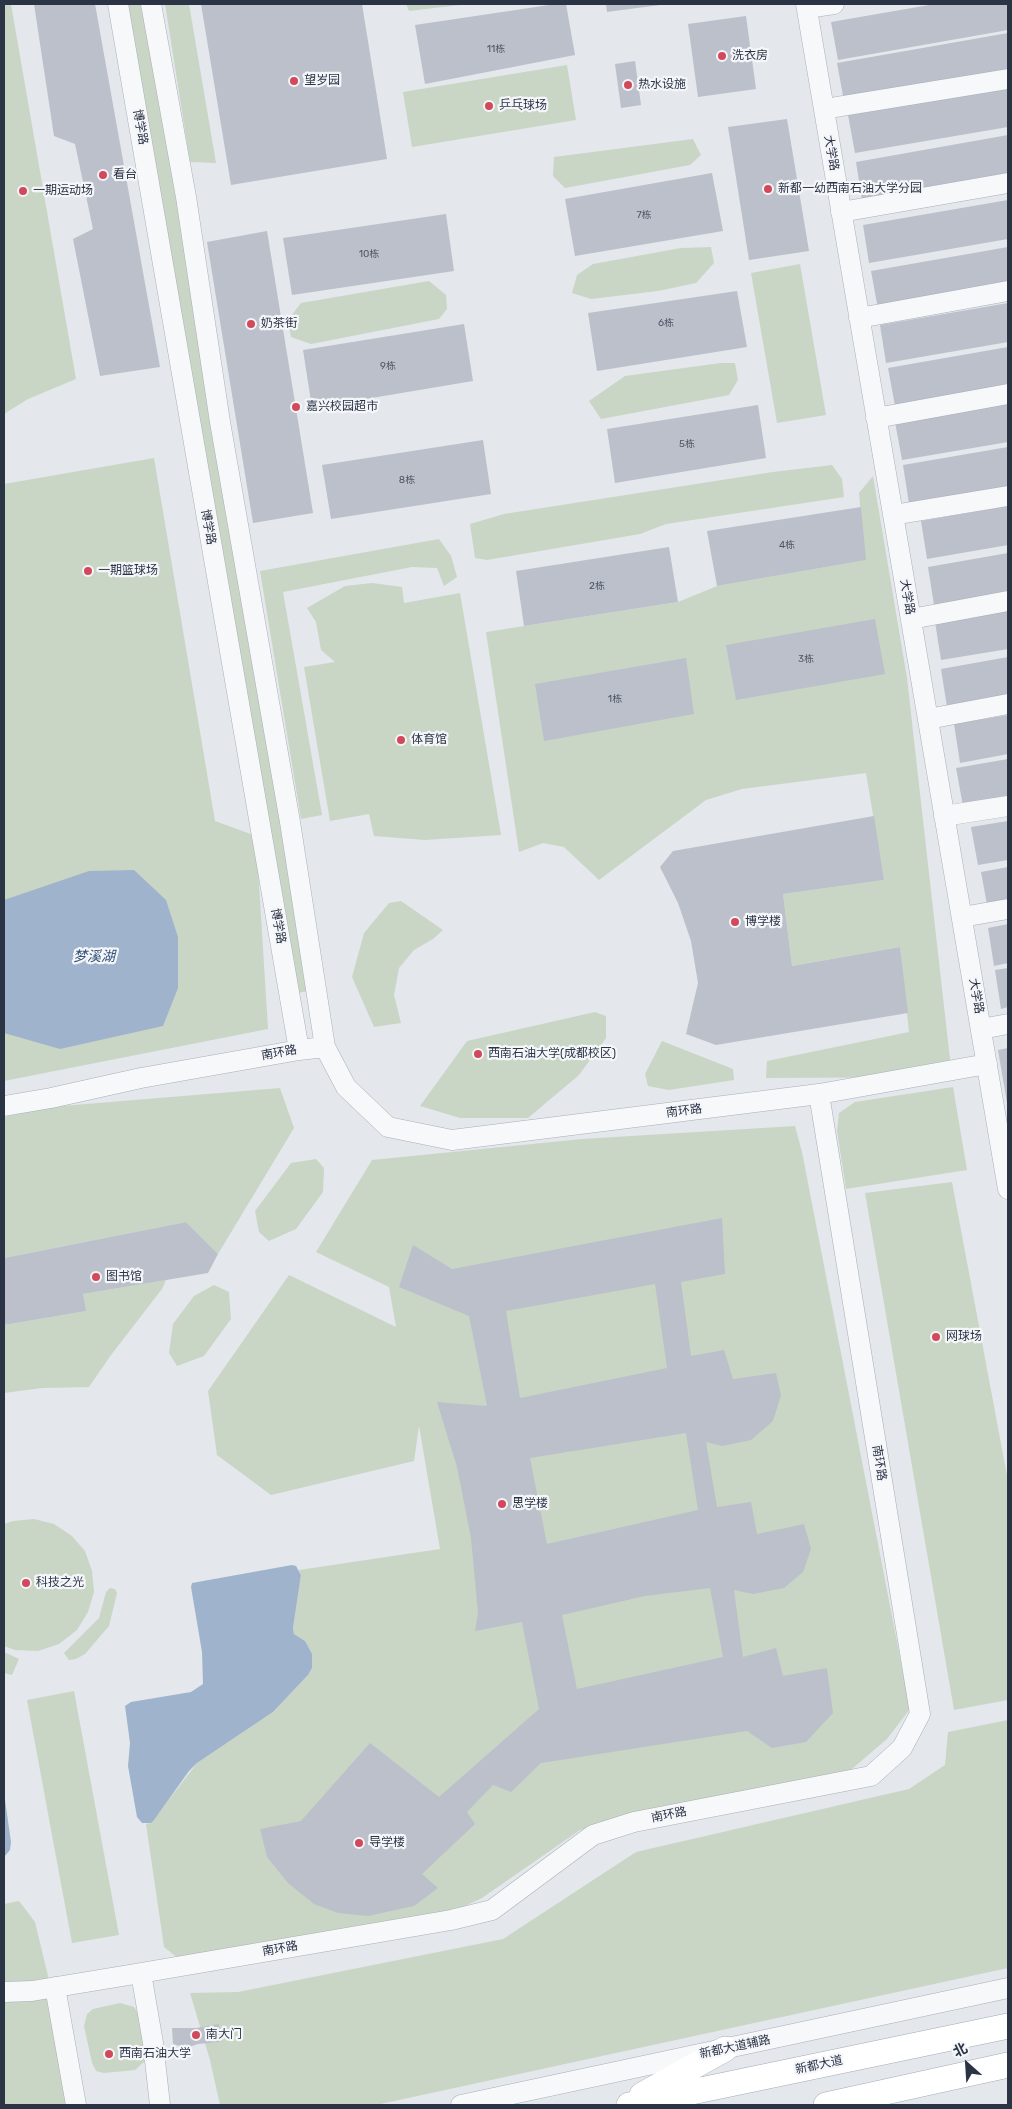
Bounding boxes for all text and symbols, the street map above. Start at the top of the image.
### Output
house number: 11栋 [487,43,505,55]
place label: 洗衣房 [732,49,768,63]
marker: 洗衣房 [716,50,728,62]
place label: 望岁园 [304,74,340,88]
marker: 望岁园 [288,75,300,87]
place label: 热水设施 [638,78,686,92]
marker: 热水设施 [622,79,634,91]
place label: 乒乓球场 [499,99,547,113]
marker: 乒乓球场 [483,100,495,112]
street label: 博学路 [130,108,150,146]
street label: 大学路 [821,134,841,172]
place label: 看台 [113,168,137,182]
marker: 看台 [97,169,109,181]
place label: 新都一幼西南石油大学分园 [778,182,922,196]
marker: 新都一幼西南石油大学分园 [762,183,774,195]
place label: 一期运动场 [33,184,93,198]
marker: 一期运动场 [17,185,29,197]
house number: 7栋 [636,209,652,221]
house number: 10栋 [359,248,379,260]
place label: 奶茶街 [261,317,297,331]
house number: 6栋 [658,317,674,329]
marker: 奶茶街 [245,318,257,330]
house number: 9栋 [380,360,396,372]
place label: 嘉兴校园超市 [306,400,378,414]
marker: 嘉兴校园超市 [290,401,302,413]
house number: 5栋 [679,438,695,450]
house number: 8栋 [399,474,415,486]
street label: 博学路 [198,508,218,546]
house number: 4栋 [779,539,795,551]
place label: 一期篮球场 [98,564,158,578]
marker: 一期篮球场 [82,565,94,577]
street label: 大学路 [897,578,917,616]
house number: 2栋 [589,580,605,592]
house number: 3栋 [798,653,814,665]
house number: 1栋 [608,693,622,705]
place label: 体育馆 [411,733,447,747]
marker: 体育馆 [395,734,407,746]
street label: 博学路 [268,907,288,945]
place label: 博学楼 [745,915,781,929]
marker: 博学楼 [729,916,741,928]
water label: 梦溪湖 [73,949,115,965]
street label: 大学路 [966,977,986,1015]
street label: 南环路 [260,1043,298,1063]
place label: 西南石油大学(成都校区) [488,1047,616,1061]
marker: 西南石油大学(成都校区) [472,1048,484,1060]
street label: 南环路 [665,1102,703,1120]
place label: 图书馆 [106,1270,142,1284]
marker: 图书馆 [90,1271,102,1283]
place label: 网球场 [946,1330,982,1344]
marker: 网球场 [930,1331,942,1343]
street label: 南环路 [869,1444,889,1482]
place label: 思学楼 [512,1497,548,1511]
marker: 思学楼 [496,1498,508,1510]
place label: 科技之光 [36,1576,84,1590]
marker: 科技之光 [20,1577,32,1589]
street label: 南环路 [650,1804,688,1826]
place label: 导学楼 [369,1836,405,1850]
marker: 导学楼 [353,1837,365,1849]
street label: 南环路 [261,1939,299,1959]
place label: 南大门 [206,2028,242,2042]
marker: 南大门 [190,2029,202,2041]
street label: 新都大道辅路 [698,2032,772,2062]
north arrow [942,2039,992,2089]
text: 北 [950,2039,970,2061]
place label: 西南石油大学 [119,2047,191,2061]
marker: 西南石油大学 [103,2048,115,2060]
street label: 新都大道 [794,2053,844,2077]

